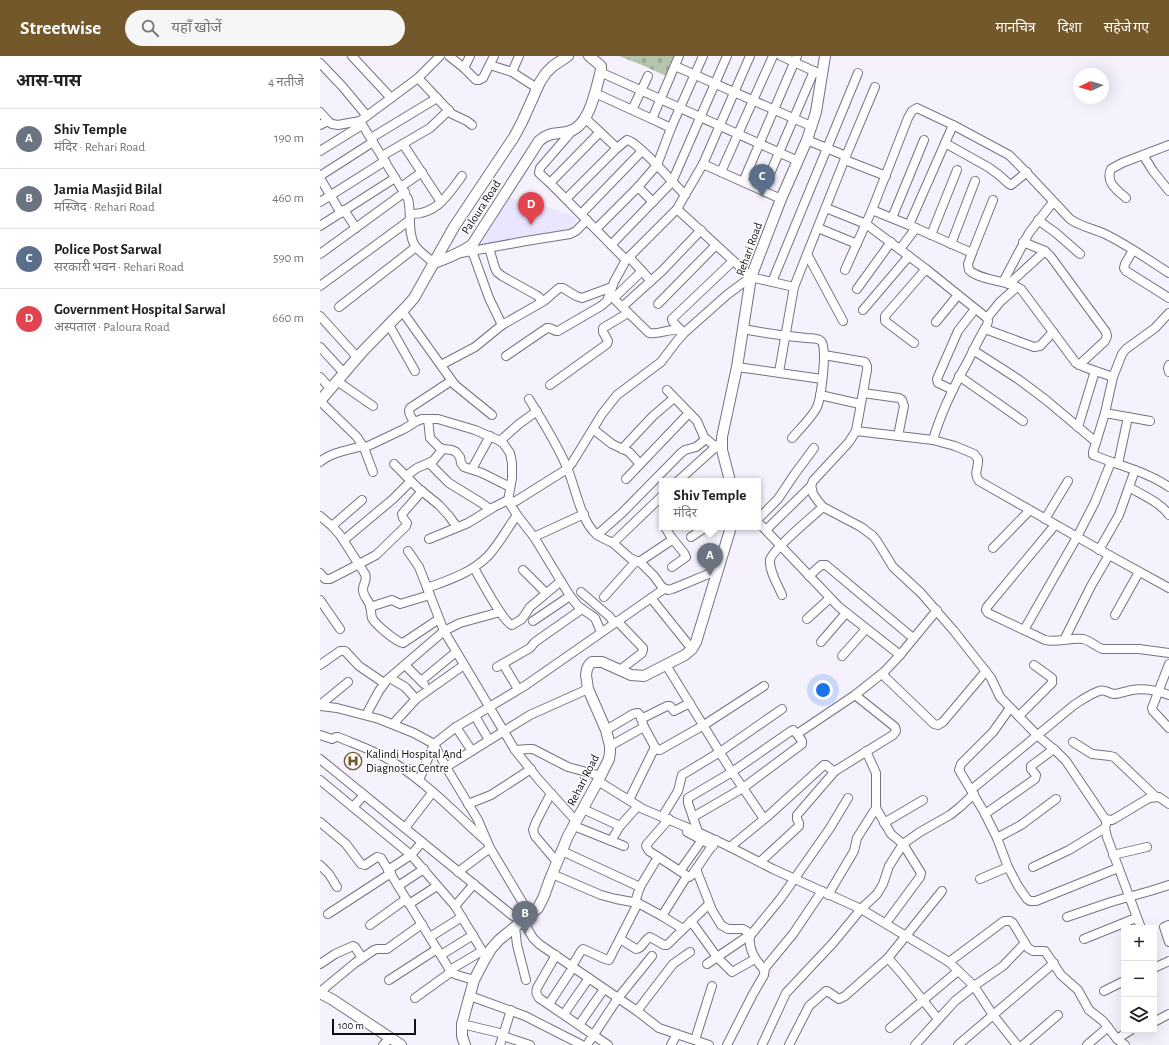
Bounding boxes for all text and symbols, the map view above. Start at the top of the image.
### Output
search box [125,10,405,46]
icon: search [139,17,161,39]
text: Streetwise [20,19,101,38]
text: यहाँ खोजें [171,20,222,35]
text: मानचित्र [996,21,1036,35]
text: दिशा [1058,21,1082,35]
text: सहेजे गए [1104,21,1149,35]
north arrow [1073,68,1109,104]
text: आस-पास [16,72,81,89]
text: 4 नतीजे [268,76,304,89]
text: Shiv Temple [54,122,127,137]
text: A [25,132,33,145]
text: 190 m [274,132,304,145]
text: मंदिर · Rehari Road [54,141,145,154]
pin: C [749,164,775,197]
street label: Paloura Road [459,178,503,236]
text: Jamia Masjid Bilal [54,182,162,197]
text: B [25,192,33,205]
text: 460 m [272,192,304,205]
pin: D [518,192,544,225]
text: मस्जिद · Rehari Road [54,201,155,214]
street label: Rehari Road [734,221,764,277]
text: Police Post Sarwal [54,242,162,257]
text: C [26,252,32,265]
text: 590 m [273,252,304,265]
text: सरकारी भवन · Rehari Road [54,261,184,274]
text: Government Hospital Sarwal [54,302,226,317]
text: D [25,312,33,325]
text: 660 m [272,312,304,325]
text: अस्पताल · Paloura Road [54,321,170,334]
popup [659,478,761,530]
text: Shiv Temple [674,488,746,503]
text: मंदिर [674,507,697,520]
pin: A [697,543,723,576]
your location [813,680,833,700]
place label: Kalindi Hospital And Diagnostic Centre [366,748,462,774]
hospital icon: Kalindi Hospital And Diagnostic Centre [343,751,363,771]
street label: Rehari Road [565,752,601,808]
pin: B [512,901,538,934]
map controls [1121,925,1157,1033]
button: + [1121,925,1157,961]
button: − [1121,961,1157,997]
button: layers [1121,997,1157,1033]
scale bar [332,1017,416,1036]
text: 100 m [338,1020,364,1031]

